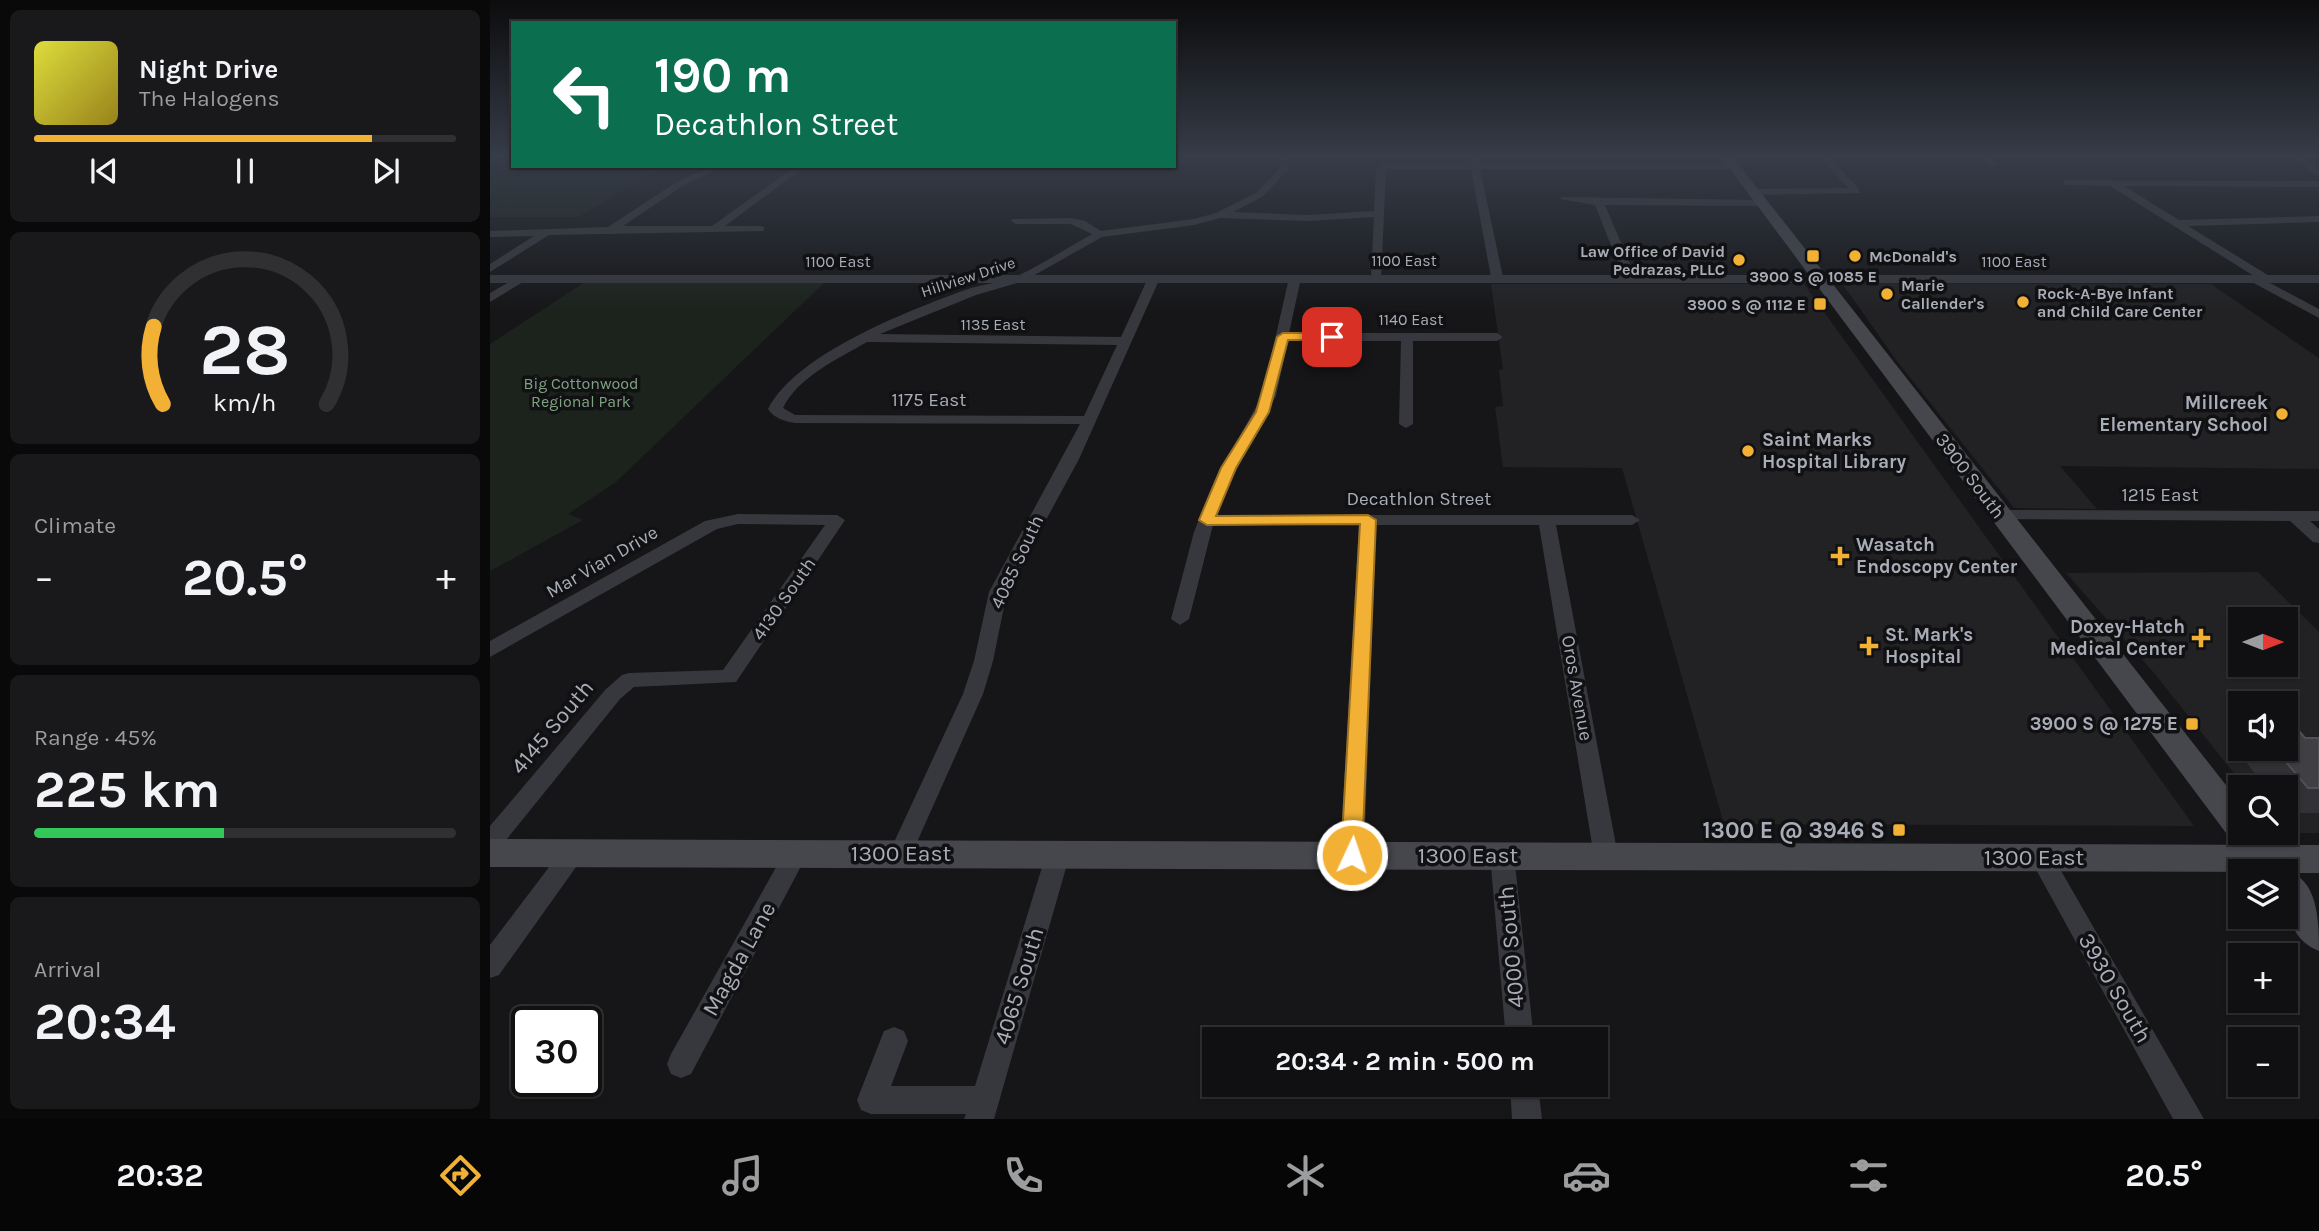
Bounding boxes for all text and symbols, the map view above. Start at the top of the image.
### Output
text: 190 m [654,47,791,104]
icon: left [539,49,630,140]
text: Night Drive [139,54,278,85]
text: The Halogens [139,85,279,112]
text: Decathlon Street [654,106,898,143]
icon: previous [85,152,123,190]
icon: pause [226,152,264,190]
icon: next [367,152,405,190]
place label: Law Office of David Pedrazas, PLLC [1580,242,1725,279]
place label: McDonald's [1869,247,1957,266]
marker: 3900 S @ 1085 E [1805,248,1821,264]
marker: McDonald's [1847,248,1863,264]
street label: 1100 East [1371,251,1437,270]
street label: 1100 East [805,252,871,271]
marker: Law Office of David Pedrazas, PLLC [1731,252,1747,268]
street label: 1100 East [1981,252,2047,271]
street label: Hillview Drive [918,253,1018,301]
place label: 3900 S @ 1085 E [1749,267,1877,286]
place label: Marie Callender's [1901,276,1985,313]
place label: Rock-A-Bye Infant and Child Care Center [2037,284,2203,321]
marker: Marie Callender's [1879,286,1895,302]
marker: Rock-A-Bye Infant and Child Care Center [2015,294,2031,310]
place label: 3900 S @ 1112 E [1687,295,1806,314]
marker: 3900 S @ 1112 E [1812,296,1828,312]
text: 28 [199,307,291,392]
pin [1302,307,1362,367]
street label: 1140 East [1378,310,1444,329]
street label: 1135 East [960,315,1026,334]
icon: arrive [1313,318,1351,356]
park label: Big Cottonwood Regional Park [523,374,639,411]
text: km/h [213,387,277,416]
street label: 1175 East [892,389,966,411]
place label: Millcreek Elementary School [2099,392,2268,436]
marker: Millcreek Elementary School [2274,406,2290,422]
place label: Saint Marks Hospital Library [1762,429,1907,473]
street label: 3900 South [1931,429,2009,523]
marker: Saint Marks Hospital Library [1740,443,1756,459]
street label: 1215 East [2121,484,2199,506]
street label: Decathlon Street [1346,488,1492,510]
text: Climate [34,512,116,539]
street label: 4085 South [986,512,1048,612]
street label: Mar Vian Drive [542,521,662,603]
place label: Wasatch Endoscopy Center [1856,534,2018,578]
marker: Wasatch Endoscopy Center [1830,546,1850,566]
text: 20.5° [182,547,308,608]
street label: 4130 South [747,553,821,645]
text: − [34,555,54,600]
text: + [436,555,456,600]
north arrow [2228,607,2298,677]
map controls [2228,607,2298,1097]
place label: Doxey-Hatch Medical Center [2050,616,2186,660]
place label: St. Mark's Hospital [1885,624,1973,668]
marker: Doxey-Hatch Medical Center [2191,628,2211,648]
street label: Oros Avenue [1557,634,1597,742]
marker: St. Mark's Hospital [1859,636,1879,656]
street label: 4145 South [505,674,599,780]
button: sound [2228,691,2298,761]
place label: 3900 S @ 1275 E [2030,713,2178,735]
marker: 3900 S @ 1275 E [2184,716,2200,732]
text: Range · 45% [34,724,157,751]
text: 225 km [34,759,220,820]
button: search [2228,775,2298,845]
place label: 1300 E @ 3946 S [1702,817,1885,844]
position arrow [1315,818,1389,892]
marker: 1300 E @ 3946 S [1891,822,1907,838]
street label: 1300 East [851,840,951,867]
street label: 1300 East [1418,842,1518,869]
street label: 1300 East [1984,844,2084,871]
button: layers [2228,859,2298,929]
street label: 4000 South [1492,885,1530,1009]
street label: Magda Lane [697,897,781,1021]
street label: 4065 South [988,924,1050,1048]
street label: 3930 South [2073,928,2157,1048]
button: + [2228,943,2298,1013]
text: Arrival [34,956,101,983]
text: 20:34 [34,991,176,1052]
speed limit sign: 30 [511,1006,602,1097]
button: − [2228,1027,2298,1097]
text: 20:34 · 2 min · 500 m [1275,1046,1535,1077]
icon: directions [436,1151,485,1200]
icon: music [718,1151,767,1200]
icon: phone [999,1151,1048,1200]
icon: climate [1281,1151,1330,1200]
icon: car [1562,1151,1611,1200]
icon: filters [1844,1151,1893,1200]
text: 20:32 [116,1157,204,1194]
text: 20.5° [2125,1157,2203,1194]

